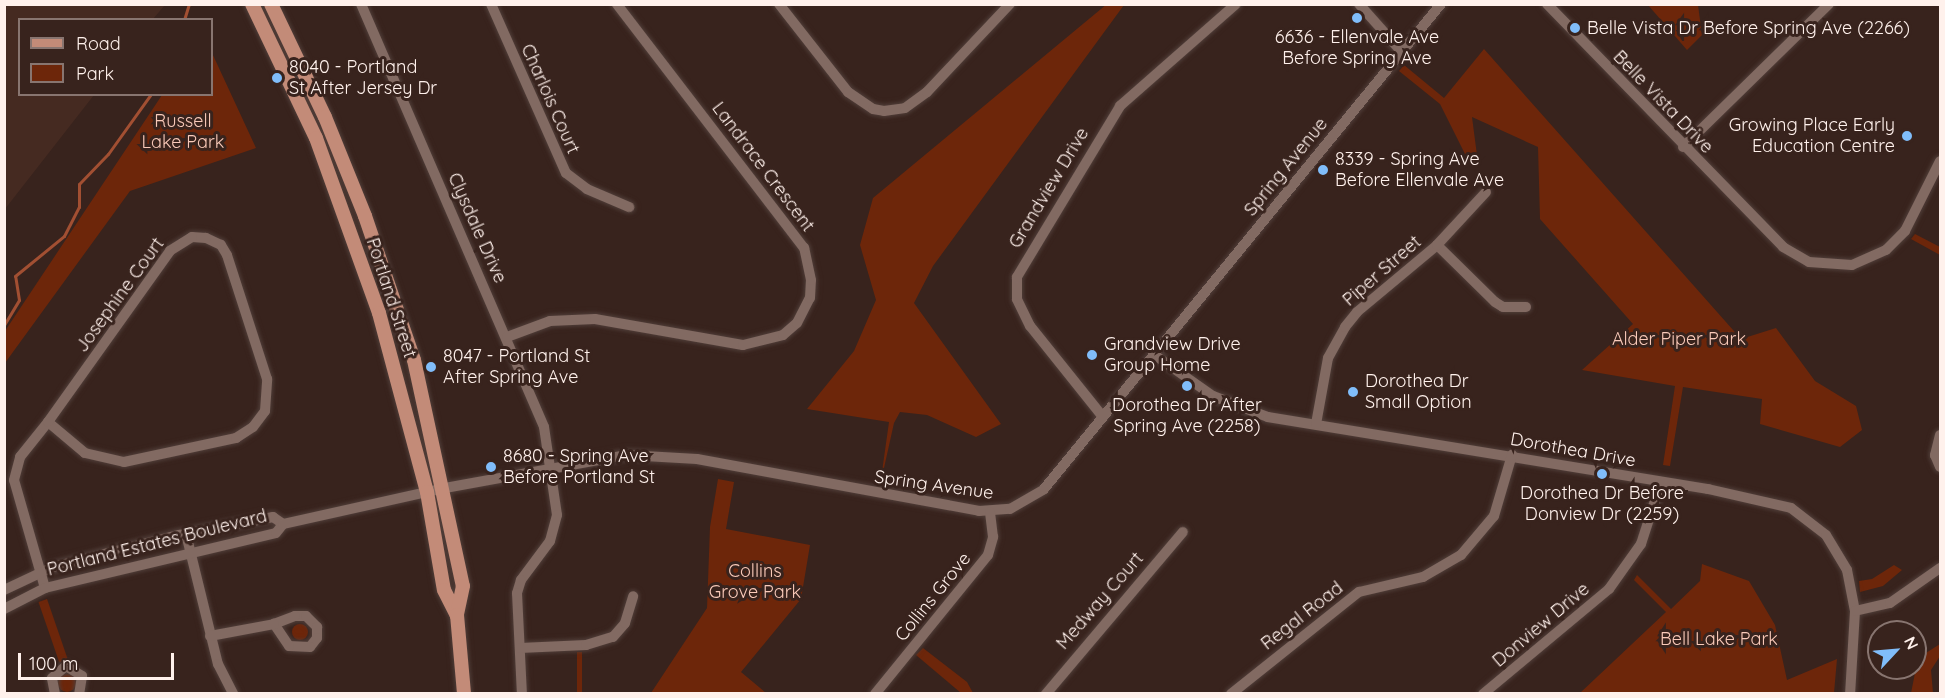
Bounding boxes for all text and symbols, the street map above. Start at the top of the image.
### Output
marker: 6636 - Ellenvale Ave Before Spring Ave [1350,11,1364,25]
place label: Belle Vista Dr Before Spring Ave (2266) [1587,17,1910,39]
legend [18,18,213,96]
marker: Belle Vista Dr Before Spring Ave (2266) [1568,21,1582,35]
place label: 6636 - Ellenvale Ave Before Spring Ave [1275,27,1439,70]
text: Road [76,32,121,55]
street label: Charlois Court [516,41,584,157]
street label: Belle Vista Drive [1608,46,1718,158]
place label: 8040 - Portland St After Jersey Dr [289,57,437,100]
text: Park [76,62,114,85]
marker: 8040 - Portland St After Jersey Dr [270,71,284,85]
street label: Landrace Crescent [707,98,819,236]
park label: Russell Lake Park [142,111,224,154]
street label: Spring Avenue [1240,114,1332,220]
place label: Growing Place Early Education Centre [1729,115,1895,158]
street label: Grandview Drive [1005,124,1093,252]
marker: Growing Place Early Education Centre [1900,129,1914,143]
place label: 8339 - Spring Ave Before Ellenvale Ave [1335,149,1504,192]
marker: 8339 - Spring Ave Before Ellenvale Ave [1316,163,1330,177]
street label: Clysdale Drive [443,170,511,286]
street label: Piper Street [1338,231,1426,311]
street label: Josephine Court [71,234,169,356]
street label: Portland Street [361,235,421,361]
park label: Alder Piper Park [1612,328,1746,350]
place label: Grandview Drive Group Home [1104,334,1241,376]
place label: 8047 - Portland St After Spring Ave [443,346,590,388]
marker: Grandview Drive Group Home [1085,348,1099,362]
marker: 8047 - Portland St After Spring Ave [424,360,438,374]
place label: Dorothea Dr Small Option [1365,371,1472,413]
marker: Dorothea Dr After Spring Ave (2258) [1180,379,1194,393]
marker: Dorothea Dr Small Option [1346,385,1360,399]
place label: Dorothea Dr After Spring Ave (2258) [1112,395,1262,438]
street label: Dorothea Drive [1509,428,1637,472]
place label: 8680 - Spring Ave Before Portland St [503,446,655,488]
marker: 8680 - Spring Ave Before Portland St [484,460,498,474]
street label: Spring Avenue [873,466,995,504]
marker: Dorothea Dr Before Donview Dr (2259) [1595,467,1609,481]
place label: Dorothea Dr Before Donview Dr (2259) [1520,483,1684,526]
street label: Portland Estates Boulevard [45,505,269,581]
street label: Collins Grove [891,548,975,646]
street label: Medway Court [1052,548,1148,654]
park label: Collins Grove Park [709,561,801,604]
street label: Regal Road [1257,577,1347,655]
street label: Donview Drive [1488,578,1594,672]
north arrow [1867,620,1927,680]
park label: Bell Lake Park [1660,628,1778,650]
text: N [1900,633,1923,653]
scale bar [21,641,177,679]
text: 100 m [29,652,78,675]

